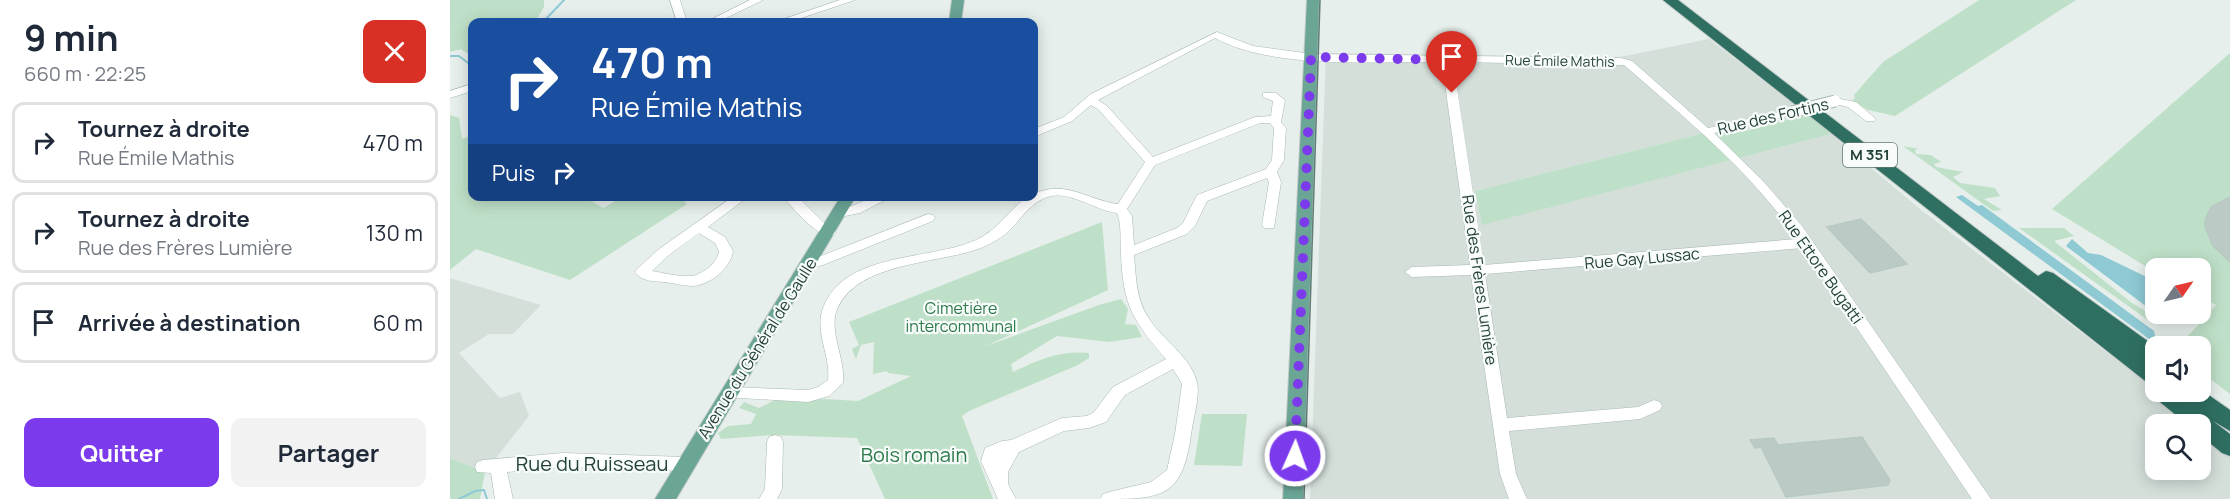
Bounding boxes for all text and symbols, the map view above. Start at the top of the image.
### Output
text: 9 min [24,13,119,62]
button: close [363,20,426,83]
pin [1426,31,1477,93]
text: 470 m [591,33,713,91]
icon: arrive [1435,40,1468,73]
icon: right [492,42,570,120]
street label: Rue Émile Mathis [1505,50,1615,71]
text: 660 m · 22:25 [24,60,146,87]
text: Rue Émile Mathis [591,88,802,125]
street label: Rue des Fortins [1715,92,1831,140]
text: Tournez à droite [78,114,250,144]
icon: right [27,126,60,159]
text: 470 m [363,128,423,158]
road number: M 351 [1843,143,1897,167]
text: Rue Émile Mathis [78,144,235,171]
icon: right [547,156,580,189]
text: Puis [492,158,535,188]
street label: Rue des Frères Lumière [1457,193,1503,367]
text: Tournez à droite [78,204,250,234]
street label: Rue Ettore Bugatti [1774,206,1868,328]
icon: right [27,216,60,249]
text: 130 m [366,218,423,248]
text: Rue des Frères Lumière [78,234,293,261]
street label: Rue Gay Lussac [1583,242,1701,274]
street label: Avenue du Général de Gaulle [692,253,822,443]
north arrow [2145,258,2211,324]
map controls [2145,258,2211,480]
park label: Cimetière intercommunal [905,297,1017,337]
icon: arrive [27,306,60,339]
text: Arrivée à destination [78,308,301,338]
text: 60 m [373,308,423,338]
button: sound [2145,336,2211,402]
button: search [2145,414,2211,480]
button: Quitter [24,418,219,487]
button: Partager [231,418,426,487]
position arrow [1263,424,1327,488]
park label: Bois romain [861,441,967,468]
street label: Rue du Ruisseau [516,450,668,477]

